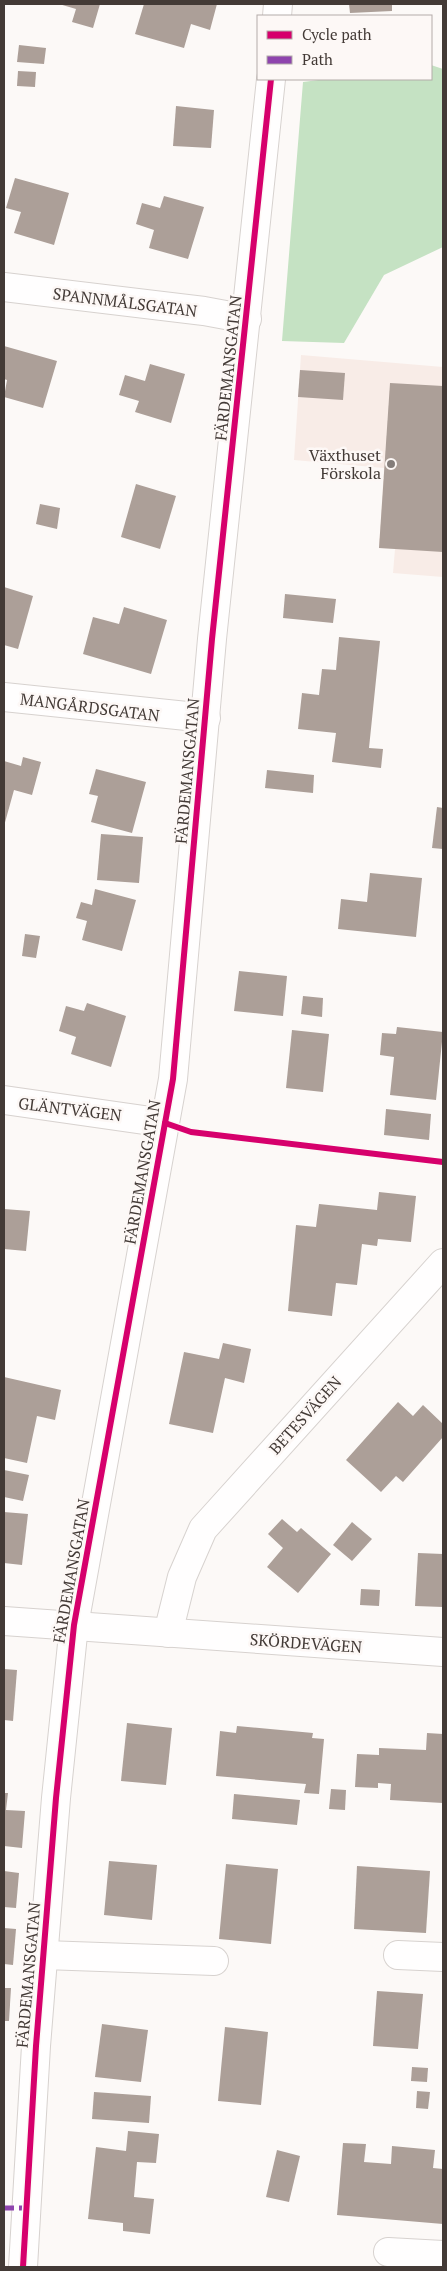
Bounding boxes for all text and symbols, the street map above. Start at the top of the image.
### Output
legend [257,15,432,80]
text: Cycle path [302,24,372,44]
text: Path [302,49,333,69]
street label: SPANNMÅLSGATAN [52,282,199,322]
street label: FÄRDEMANSGATAN [209,294,247,442]
place label: Växthuset Förskola [309,444,381,484]
marker: Växthuset Förskola [385,458,397,470]
street label: MANGÅRDSGATAN [19,688,161,727]
street label: FÄRDEMANSGATAN [170,697,204,845]
street label: GLÄNTVÄGEN [17,1092,123,1126]
street label: FÄRDEMANSGATAN [118,1098,166,1246]
street label: BETESVÄGEN [264,1371,346,1459]
street label: FÄRDEMANSGATAN [47,1497,95,1645]
street label: SKÖRDEVÄGEN [249,1628,363,1658]
street label: FÄRDEMANSGATAN [11,1901,45,2049]

